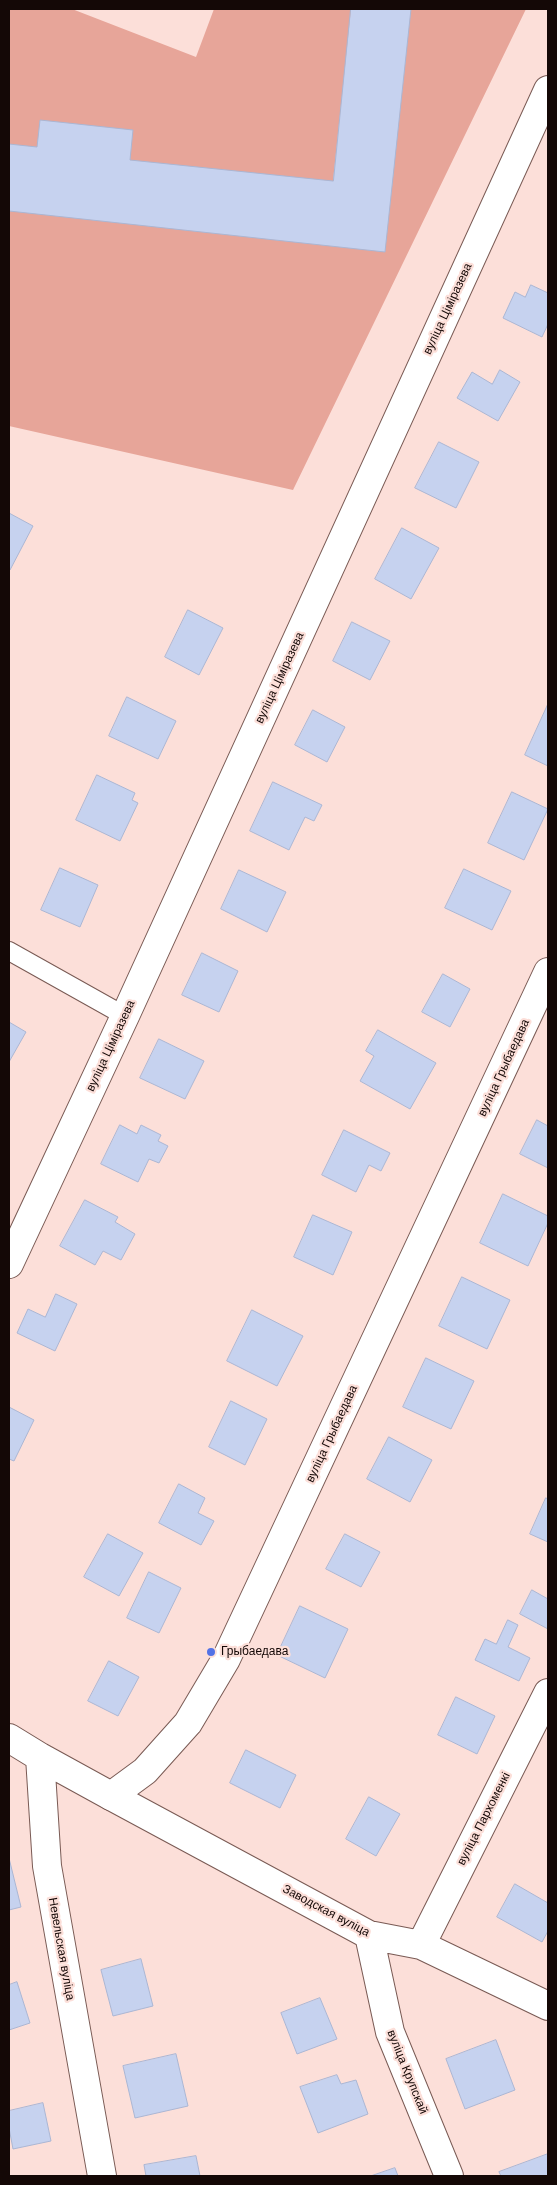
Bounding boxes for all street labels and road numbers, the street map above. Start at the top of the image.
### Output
street label: вуліца Ціміразева [421,261,475,357]
street label: вуліца Ціміразева [253,630,307,726]
street label: вуліца Ціміразева [84,998,138,1094]
street label: вуліца Грыбаедава [475,1017,533,1119]
street label: вуліца Грыбаедава [303,1383,361,1485]
street label: вуліца Пархоменкі [454,1770,514,1868]
street label: Заводская вуліца [280,1882,372,1940]
street label: Невельская вуліца [45,1896,77,2002]
street label: вуліца Крупскай [384,2028,430,2116]

